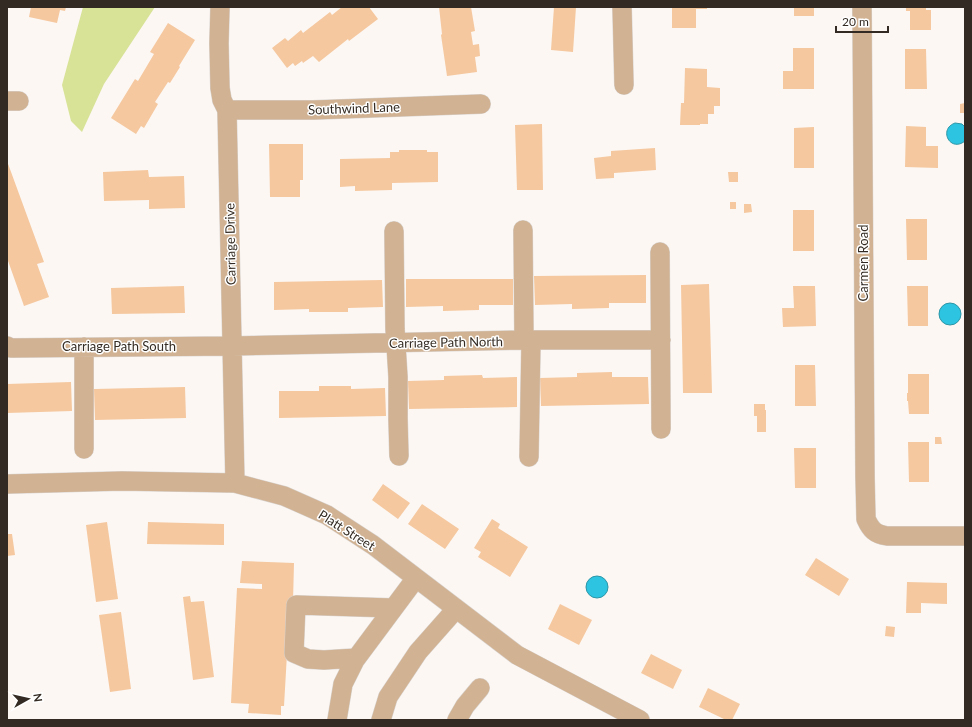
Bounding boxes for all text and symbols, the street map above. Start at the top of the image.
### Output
scale bar [836,8,888,34]
text: 20 m [842,14,869,29]
street label: Southwind Lane [308,98,400,118]
street label: Carriage Drive [221,203,239,285]
street label: Carmen Road [855,225,871,301]
street label: Carriage Path North [389,333,503,351]
street label: Carriage Path South [62,338,176,354]
street label: Platt Street [316,506,379,554]
north arrow [8,679,48,719]
text: N [31,692,45,703]

